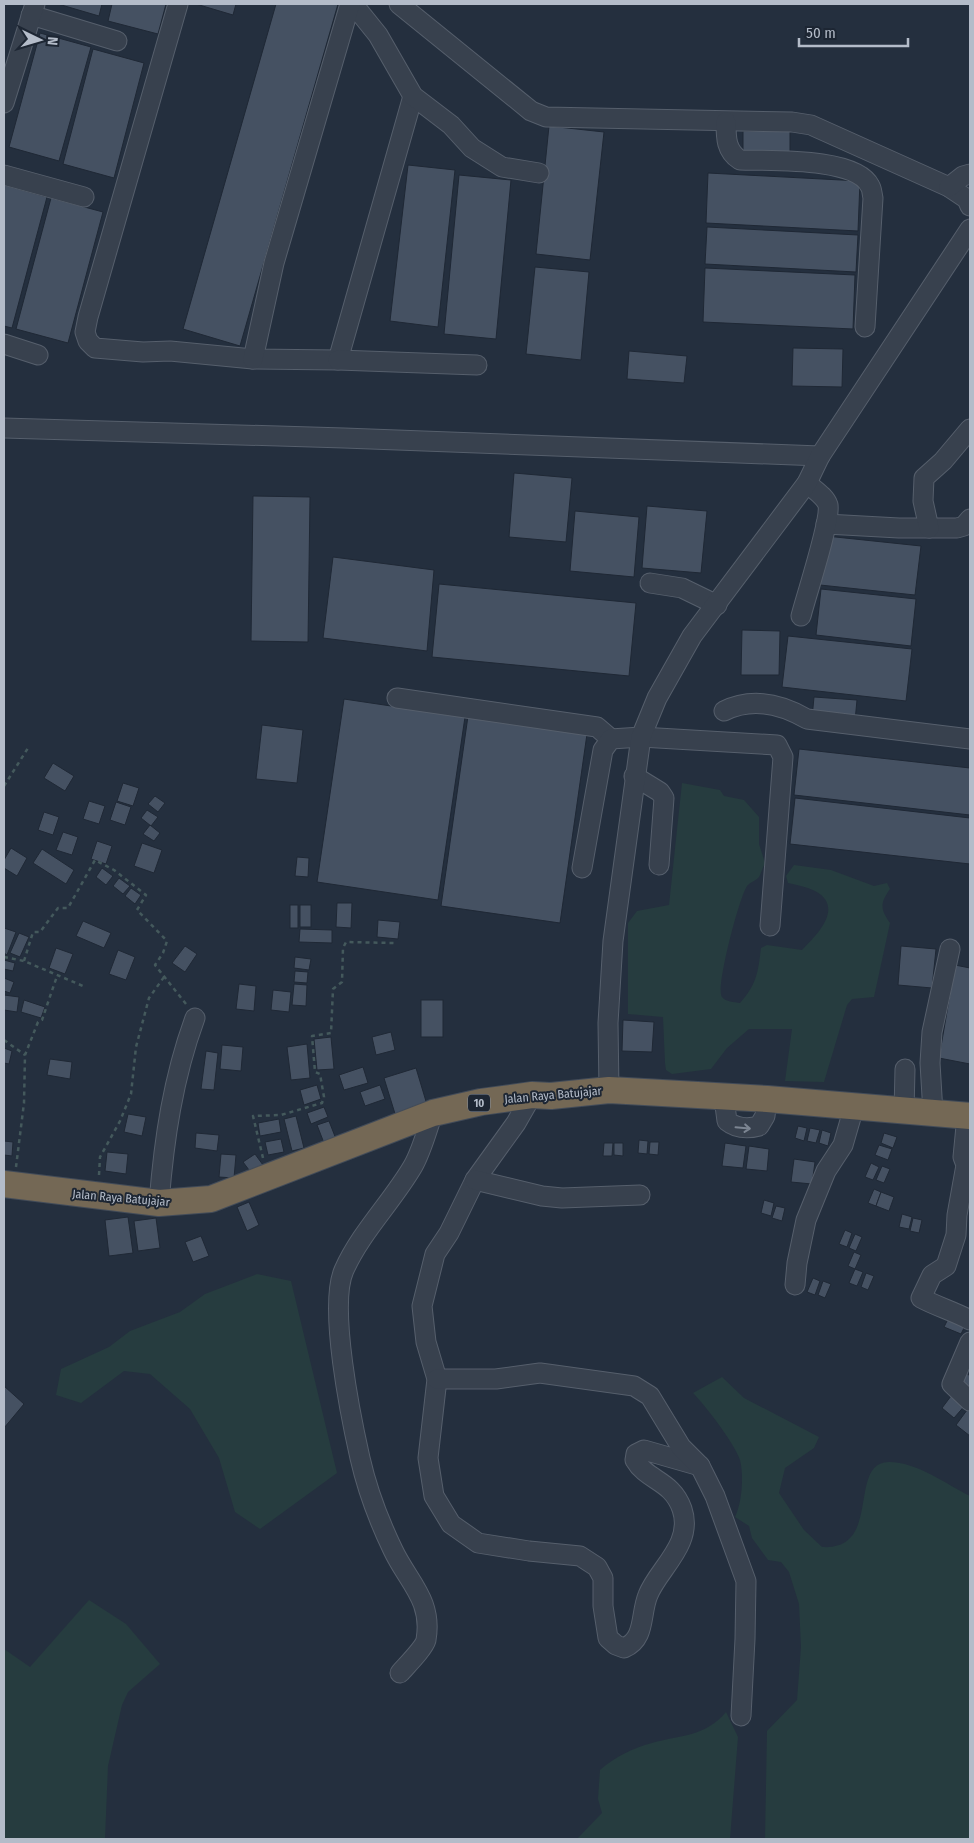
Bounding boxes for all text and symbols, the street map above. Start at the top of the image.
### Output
north arrow [15,15,65,65]
scale bar [799,15,908,47]
text: 50 m [806,24,836,42]
text: N [44,36,61,46]
street label: Jalan Raya Batujajar [504,1084,603,1106]
road number: 10 [468,1094,490,1112]
one-way arrow [735,1123,751,1132]
street label: Jalan Raya Batujajar [72,1187,171,1209]

